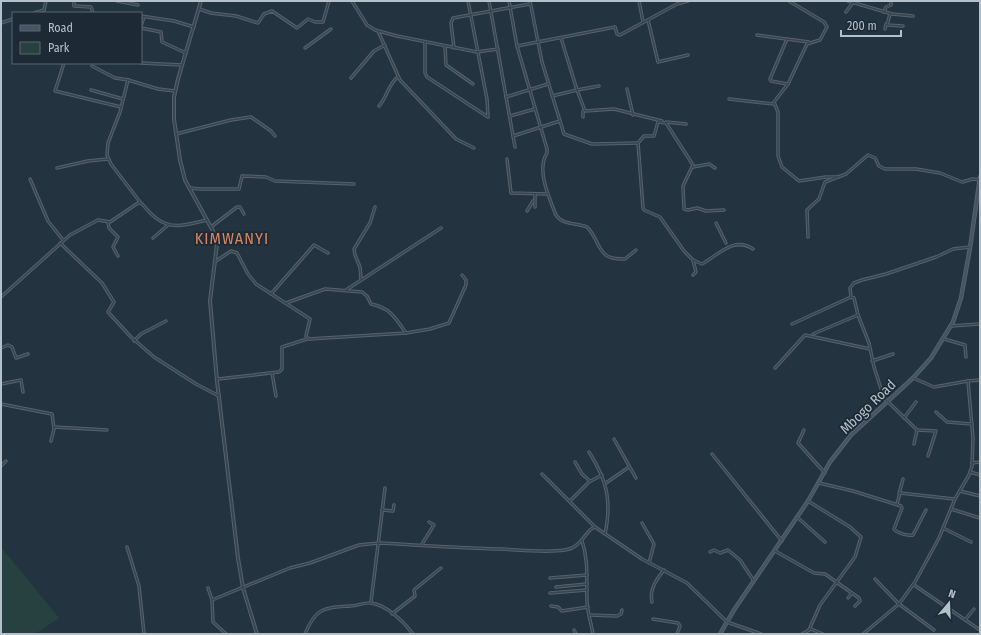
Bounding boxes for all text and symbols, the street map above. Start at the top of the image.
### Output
legend [12,12,142,64]
scale bar [841,12,901,38]
text: 200 m [847,19,877,33]
text: Road [48,21,73,35]
text: Park [48,41,70,55]
district label: KIMWANYI [195,229,269,248]
street label: Mbogo Road [837,376,899,438]
north arrow [929,583,969,623]
text: N [947,587,957,601]

